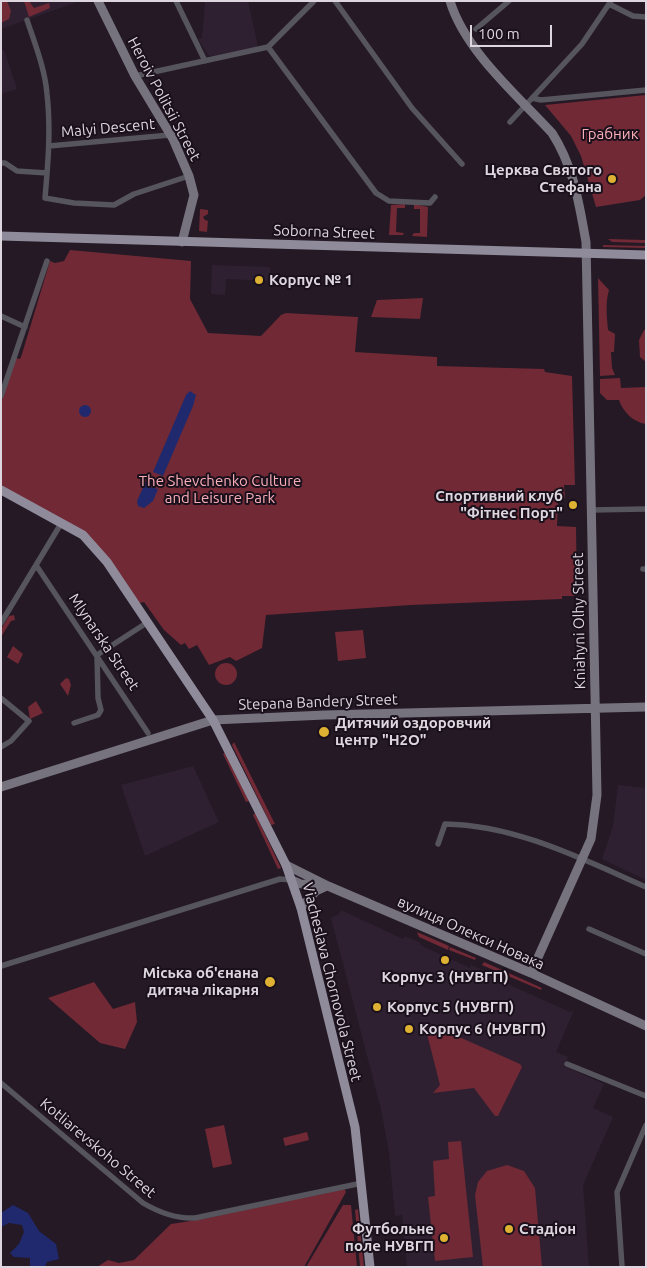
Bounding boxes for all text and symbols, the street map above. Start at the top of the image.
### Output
scale bar [472,15,554,47]
text: 100 m [478,25,520,42]
street label: Heroiv Politsii Street [124,34,204,164]
street label: Malyi Descent [60,115,156,141]
park label: Грабник [582,125,638,143]
place label: Церква Святого Стефана [485,161,602,196]
marker: Церква Святого Стефана [606,173,618,185]
street label: Soborna Street [273,221,375,243]
place label: Корпус № 1 [269,271,353,289]
marker: Корпус № 1 [253,274,265,286]
park label: The Shevchenko Culture and Leisure Park [139,472,301,507]
place label: Спортивний клуб "Фітнес Порт" [435,487,563,522]
marker: Спортивний клуб "Фітнес Порт" [567,499,579,511]
street label: Kniahyni Olhy Street [569,552,589,690]
street label: Mlynarska Street [65,590,143,694]
street label: Stepana Bandery Street [238,690,398,714]
place label: Дитячий оздоровчий центр "H2O" [335,714,491,749]
marker: Дитячий оздоровчий центр "H2O" [317,725,331,739]
street label: Viacheslava Chornovola Street [299,881,365,1083]
street label: вулиця Олекси Новака [395,892,547,974]
marker: Корпус 3 (НУВГП) [439,954,451,966]
place label: Міська об'єнана дитяча лікарня [143,964,259,999]
place label: Корпус 3 (НУВГП) [381,968,509,986]
marker: Міська об'єнана дитяча лікарня [263,975,277,989]
place label: Корпус 5 (НУВГП) [387,998,514,1016]
marker: Корпус 5 (НУВГП) [371,1001,383,1013]
place label: Корпус 6 (НУВГП) [419,1020,546,1038]
marker: Корпус 6 (НУВГП) [403,1023,415,1035]
street label: Kotliarevskoho Street [37,1094,159,1202]
place label: Футбольне поле НУВГП [345,1220,434,1255]
place label: Стадіон [519,1220,576,1238]
marker: Стадіон [503,1223,515,1235]
marker: Футбольне поле НУВГП [438,1232,450,1244]

